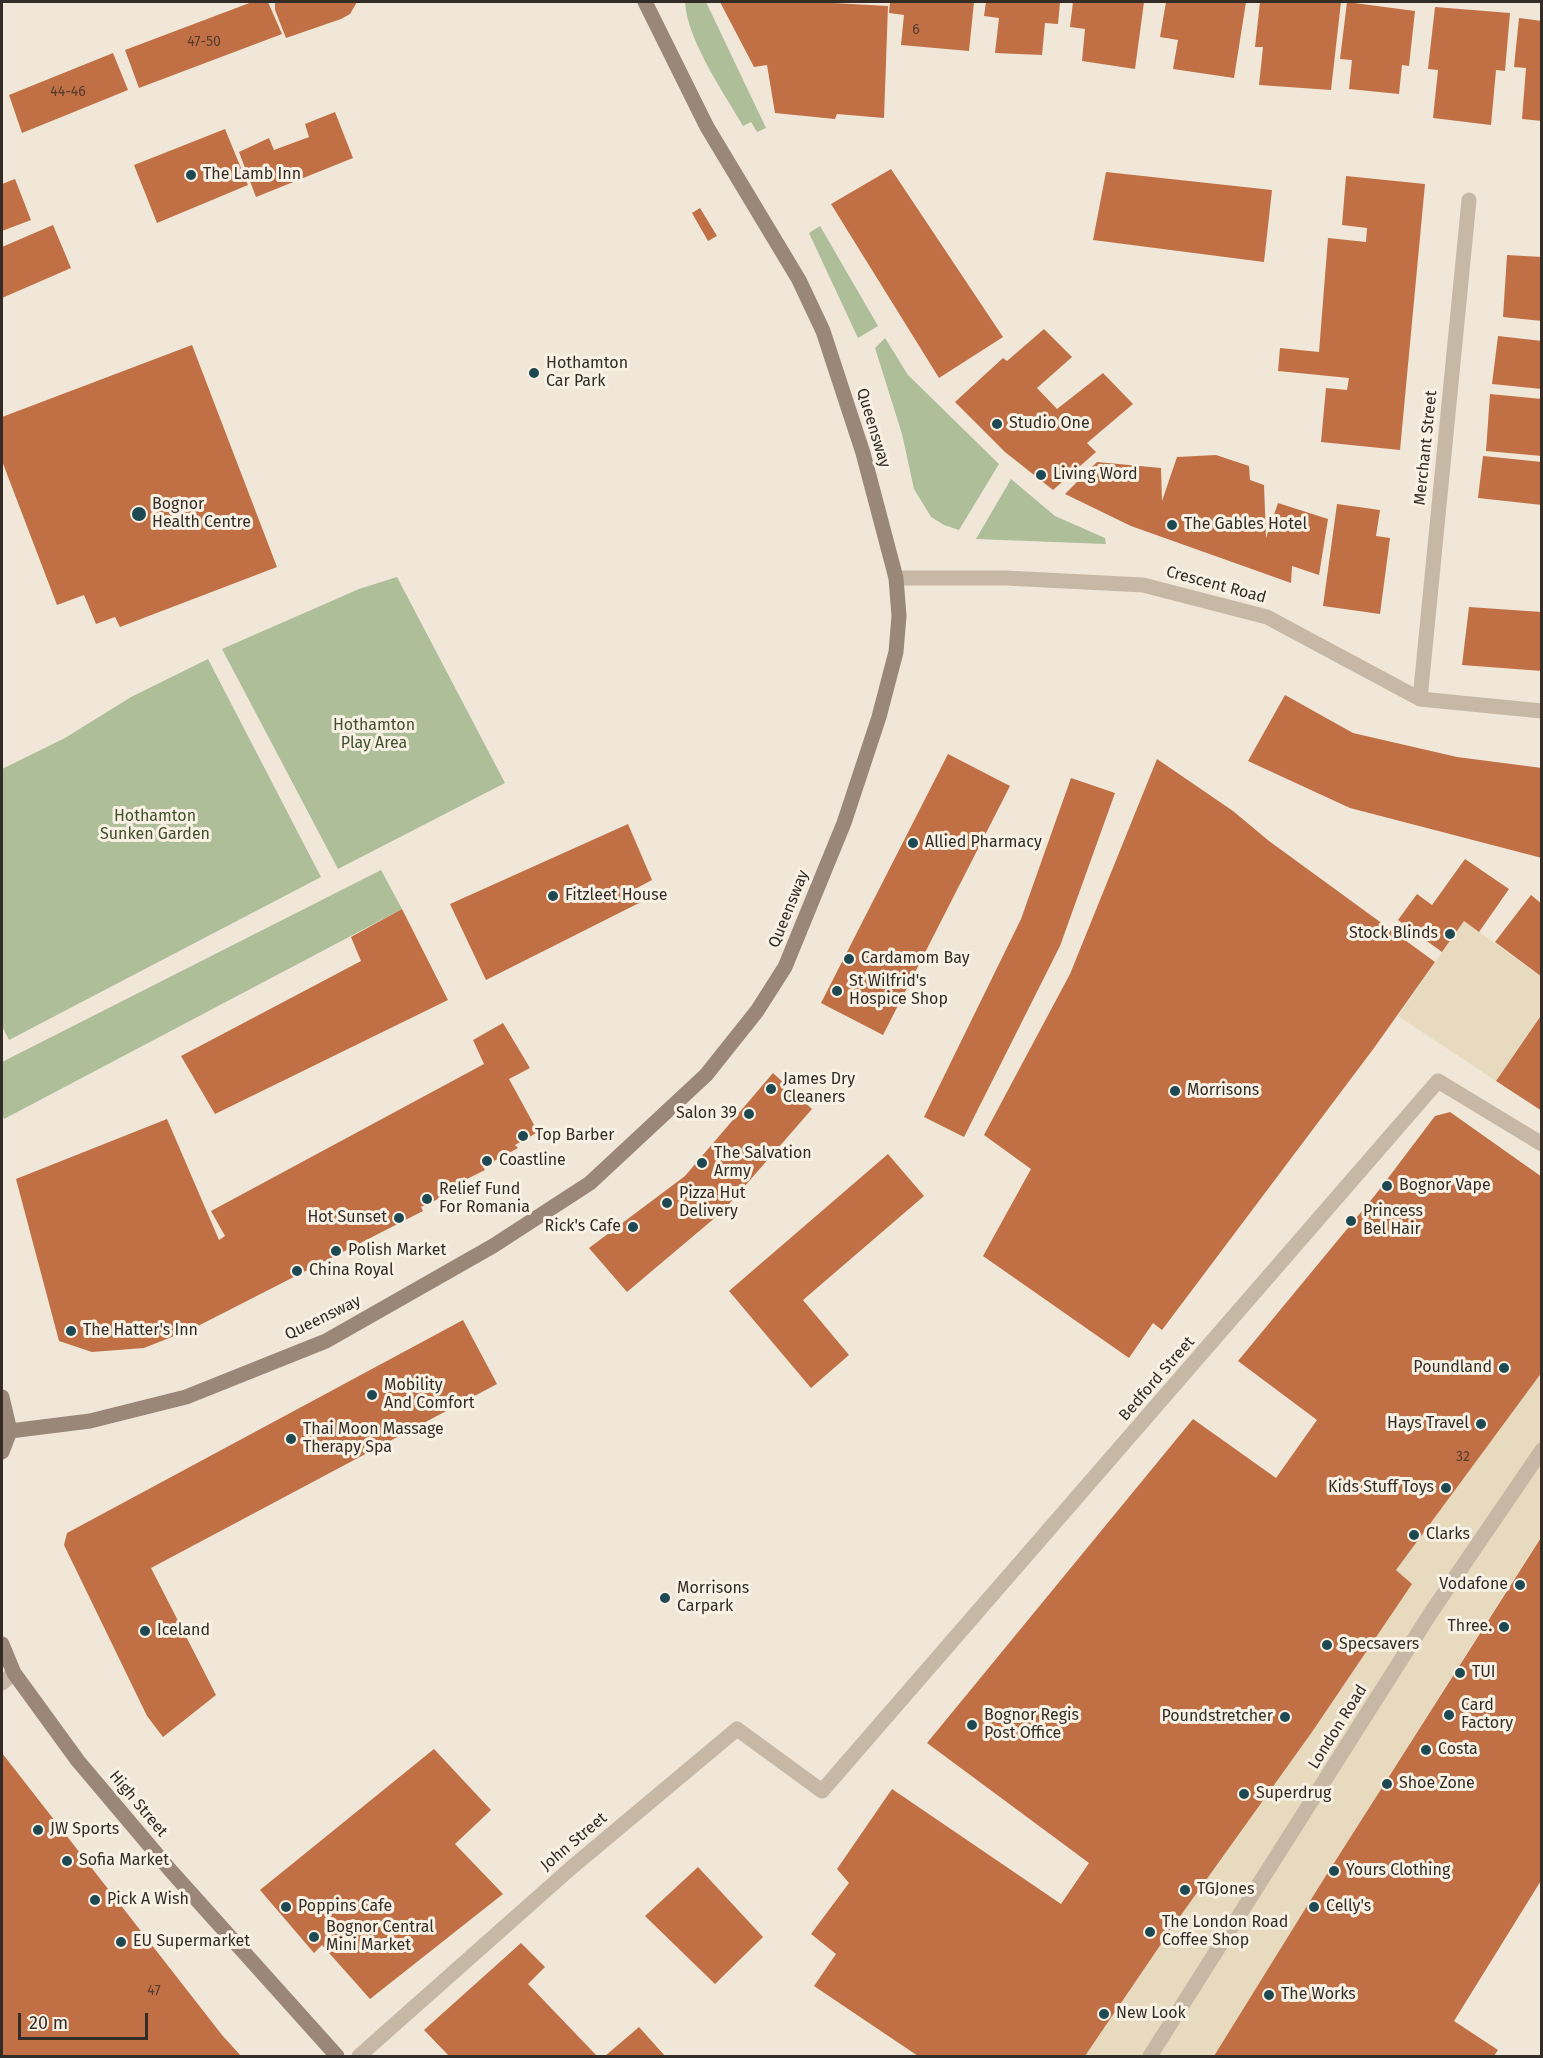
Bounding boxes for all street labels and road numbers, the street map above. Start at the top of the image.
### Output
street label: Queensway [852,386,894,470]
street label: Merchant Street [1410,390,1442,506]
street label: Crescent Road [1164,562,1268,608]
street label: Queensway [765,867,813,951]
street label: Queensway [282,1291,364,1345]
street label: Bedford Street [1115,1333,1199,1425]
street label: London Road [1304,1681,1372,1773]
street label: High Street [105,1767,171,1841]
street label: John Street [537,1809,611,1875]

